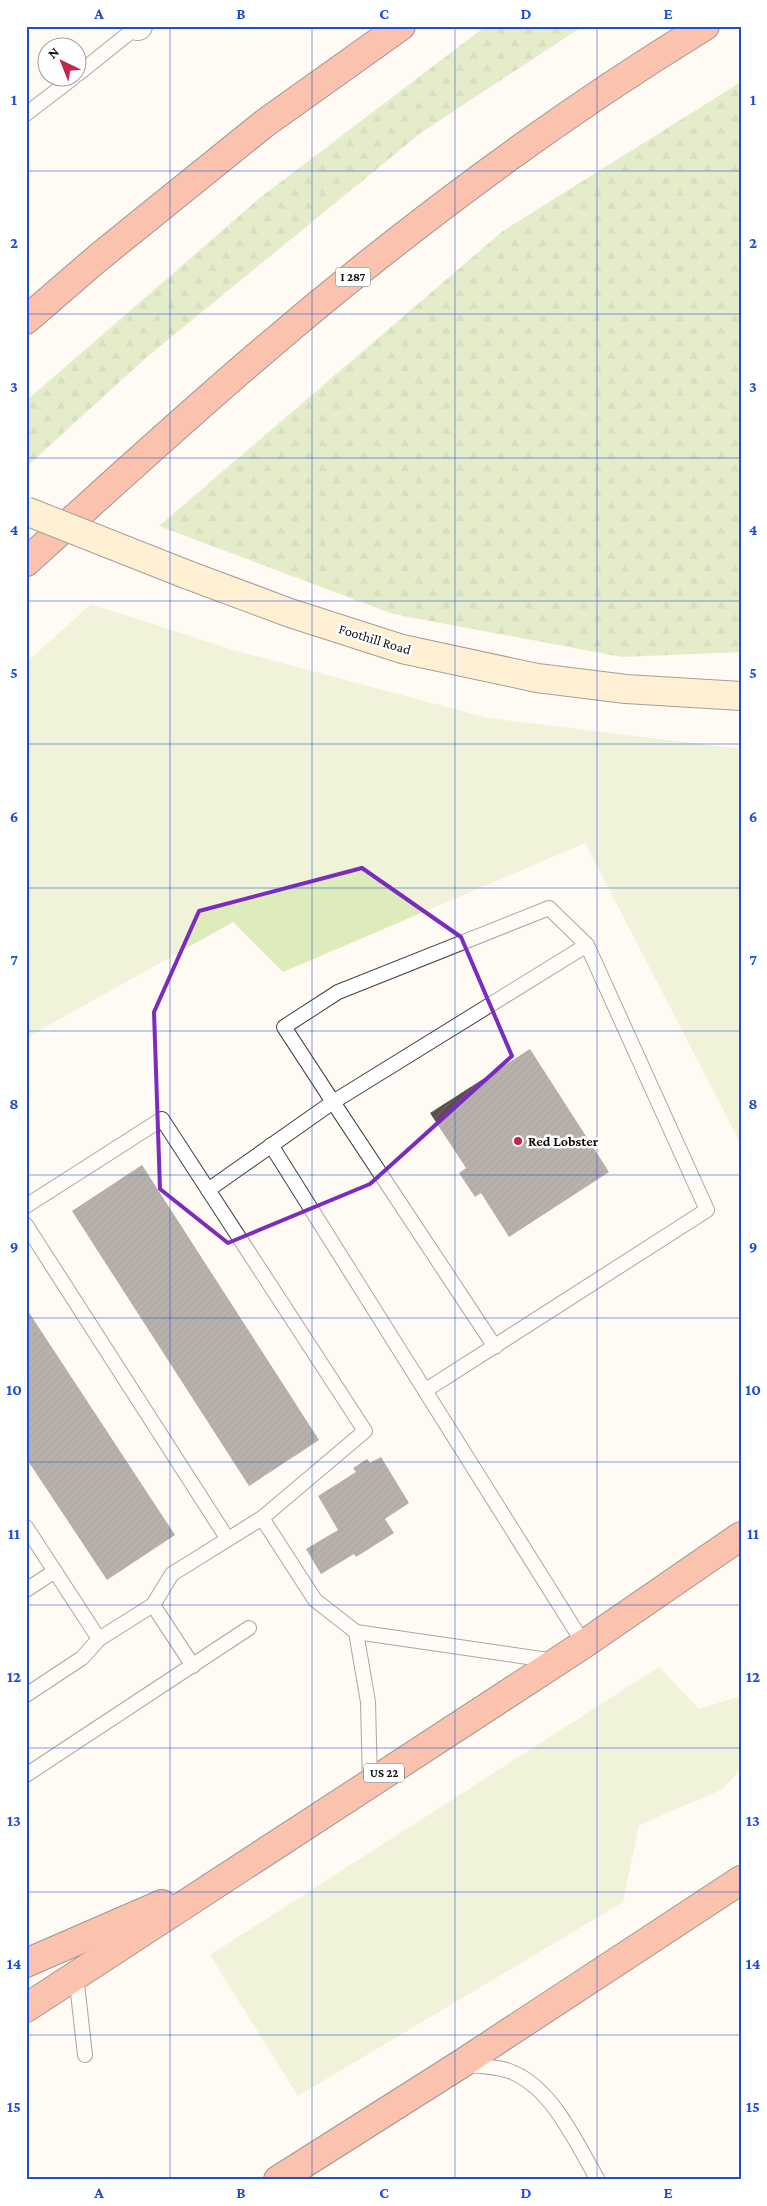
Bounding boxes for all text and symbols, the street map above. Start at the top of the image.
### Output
text: A [93,5,104,22]
text: B [236,5,246,22]
text: C [379,5,389,22]
text: D [520,5,532,22]
text: E [663,5,673,22]
north arrow [38,38,88,88]
text: N [44,43,62,62]
text: 1 [11,91,17,108]
text: 1 [750,91,756,108]
text: 2 [10,234,18,251]
text: 2 [749,234,757,251]
road number: I 287 [336,268,370,286]
text: 3 [10,378,18,395]
text: 3 [749,378,757,395]
text: 4 [10,521,19,538]
text: 4 [749,521,758,538]
street label: Foothill Road [337,620,414,658]
text: 5 [10,664,18,681]
text: 5 [749,664,757,681]
text: 6 [10,808,18,825]
text: 6 [749,808,757,825]
text: 7 [10,951,18,968]
text: 7 [749,951,757,968]
text: 8 [9,1095,19,1112]
text: 8 [748,1095,758,1112]
place label: Red Lobster [528,1133,599,1149]
marker: Red Lobster [512,1135,524,1147]
text: 9 [10,1238,18,1255]
text: 9 [749,1238,757,1255]
text: 10 [6,1381,22,1398]
text: 10 [745,1381,761,1398]
text: 11 [8,1525,20,1542]
text: 11 [747,1525,759,1542]
text: 12 [7,1668,21,1685]
text: 12 [746,1668,760,1685]
road number: US 22 [364,1764,404,1782]
text: 13 [7,1812,21,1829]
text: 13 [746,1812,760,1829]
text: 14 [7,1955,22,1972]
text: 14 [746,1955,761,1972]
text: 15 [7,2098,21,2115]
text: 15 [746,2098,760,2115]
text: A [93,2184,104,2201]
text: B [236,2184,246,2201]
text: C [379,2184,389,2201]
text: D [520,2184,532,2201]
text: E [663,2184,673,2201]

